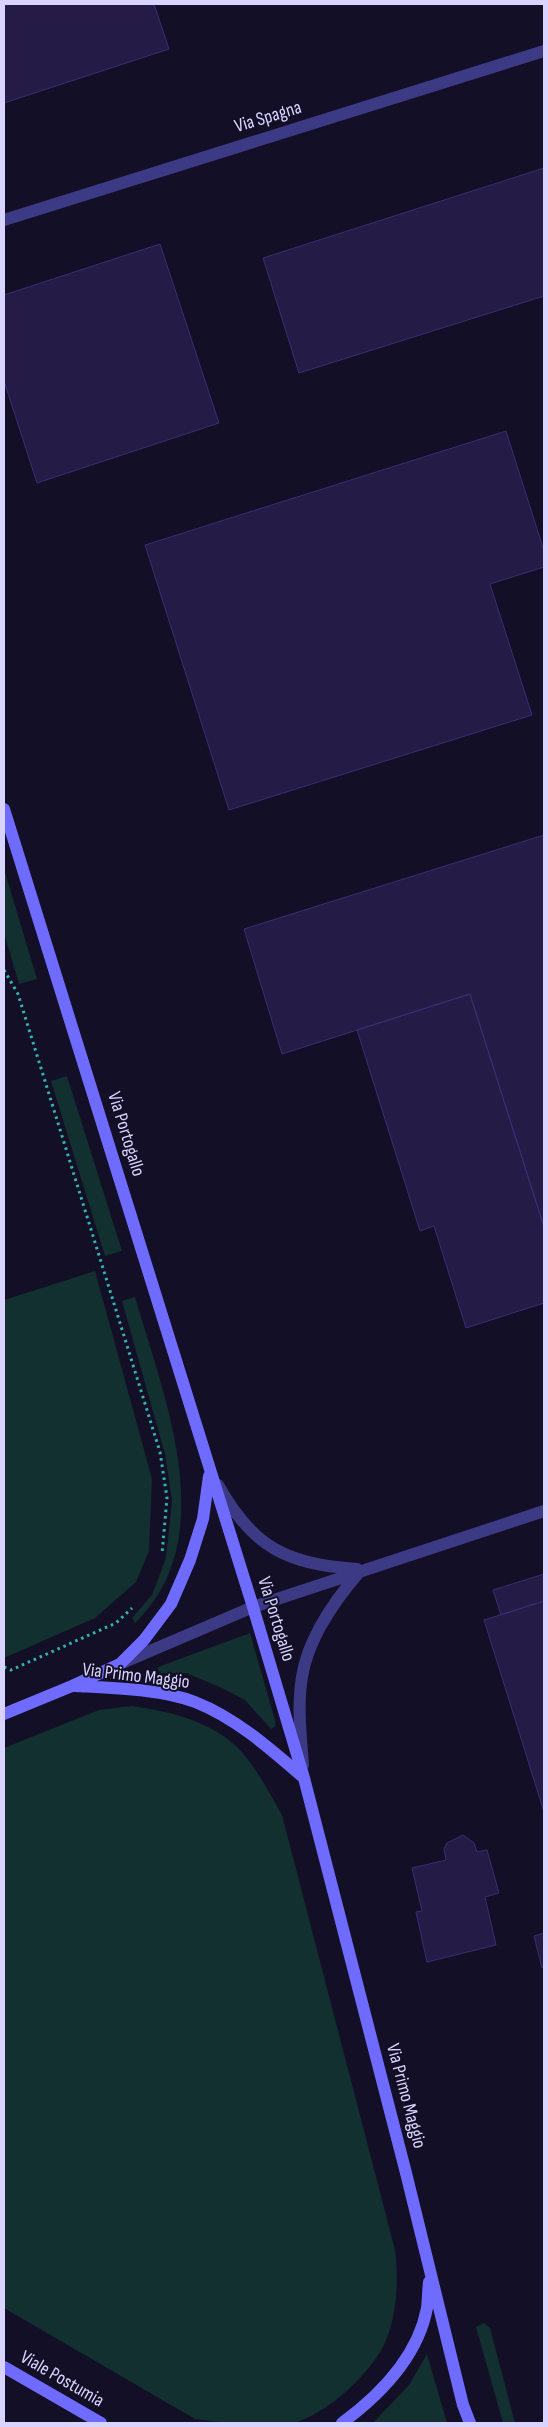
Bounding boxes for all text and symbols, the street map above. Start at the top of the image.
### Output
street label: Via Spagna [232,96,304,138]
street label: Via Portogallo [102,1089,150,1179]
street label: Via Portogallo [252,1574,300,1664]
street label: Via Primo Maggio [81,1658,191,1694]
street label: Via Primo Maggio [381,2041,431,2151]
street label: Viale Postumia [16,2346,108,2412]

